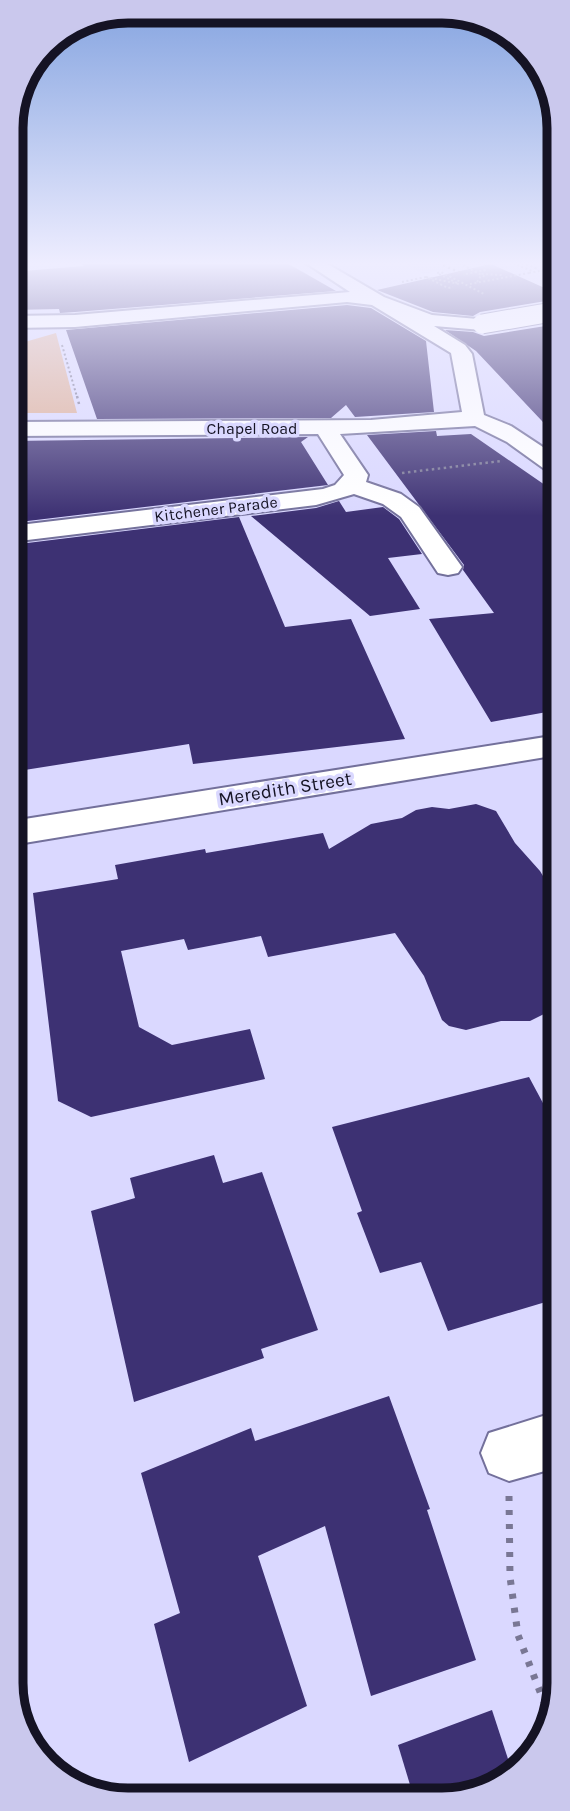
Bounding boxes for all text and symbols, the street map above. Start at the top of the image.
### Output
street label: Chapel Road [207,419,297,438]
street label: Kitchener Parade [153,492,279,526]
street label: Meredith Street [217,768,353,810]

